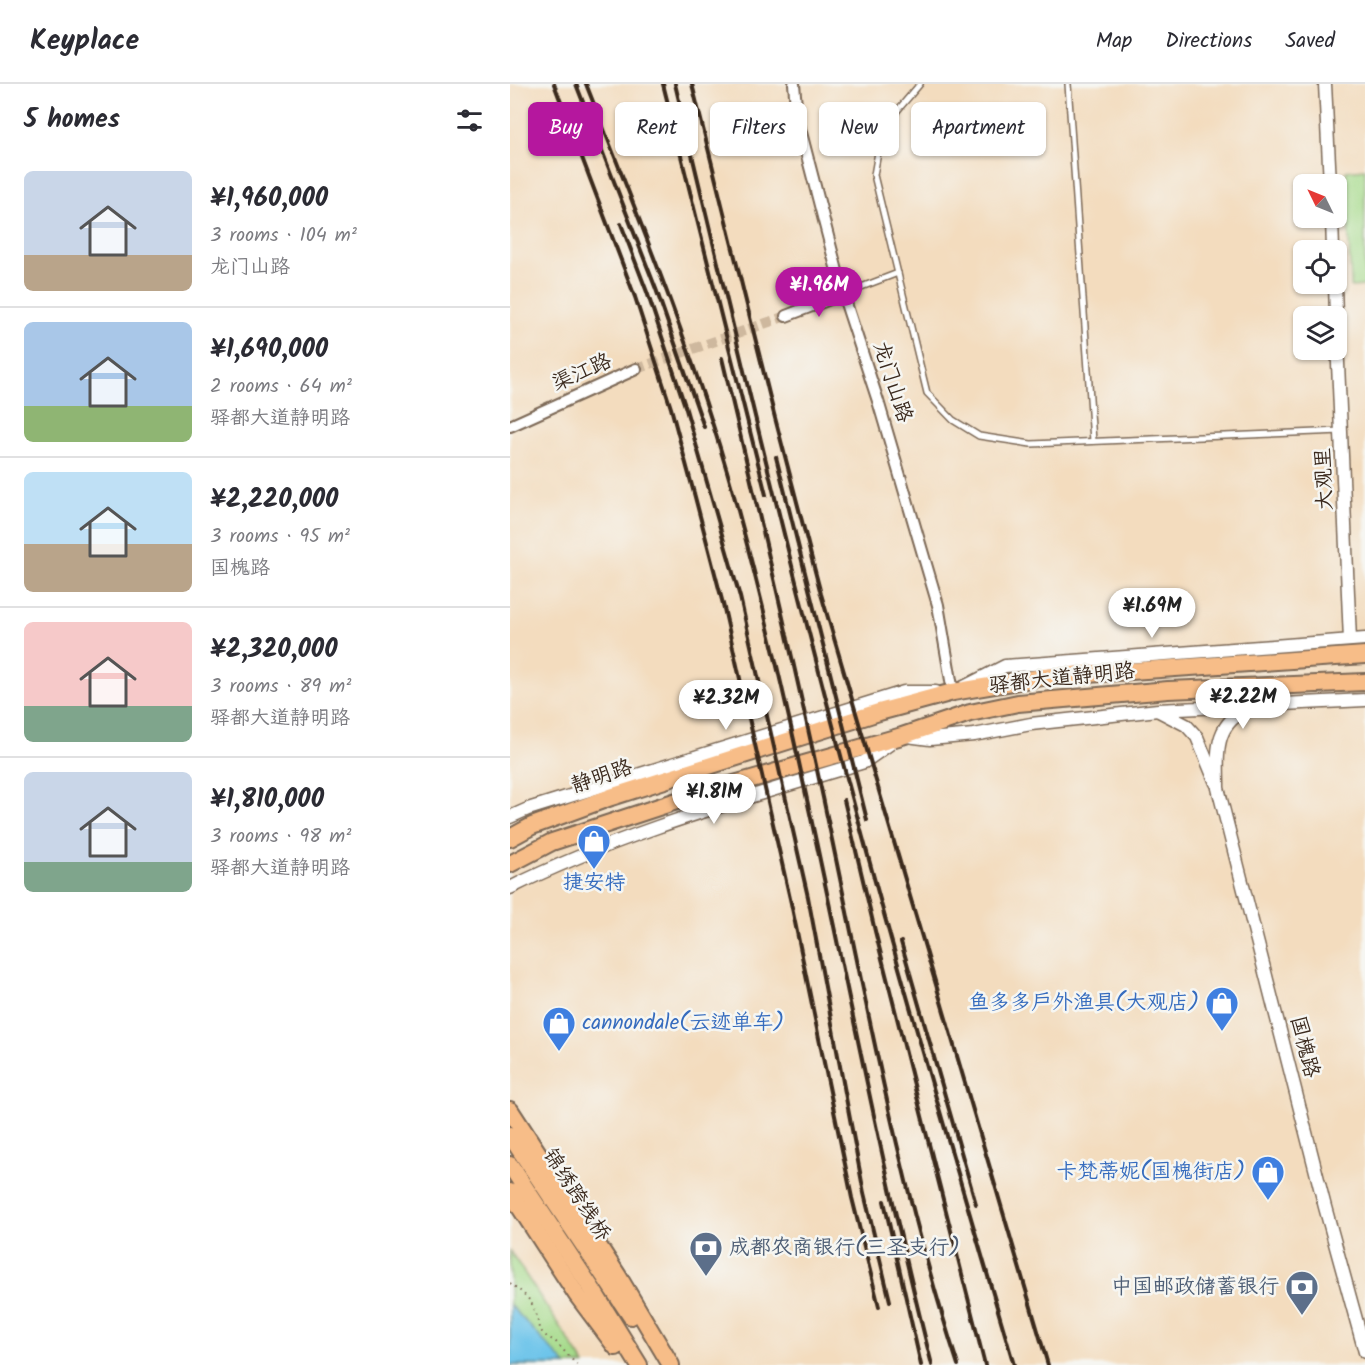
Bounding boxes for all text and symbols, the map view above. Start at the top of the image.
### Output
text: Keyplace [30,19,139,64]
text: Map [1096,25,1132,58]
text: Directions [1165,25,1252,58]
text: Saved [1285,25,1335,58]
text: 5 homes [24,99,120,141]
chip: Buy [528,102,603,156]
chip: Rent [615,102,698,156]
chip: Filters [710,102,807,156]
chip: New [819,102,899,156]
chip: Apartment [911,102,1046,156]
icon: filters [453,104,486,137]
north arrow [1293,174,1347,228]
map controls [1293,174,1347,360]
text: ¥1,960,000 [210,178,328,220]
icon: home [72,195,144,267]
text: 3 rooms · 104 m² [210,220,357,252]
button: locate [1293,240,1347,294]
text: 龙门山路 [210,252,290,284]
pin: ¥1.96M [770,267,868,318]
text: ¥1.96M [789,270,849,302]
button: layers [1293,306,1347,360]
text: ¥1,690,000 [210,329,328,371]
street label: 龙门山路 [863,337,921,427]
street label: 渠江路 [547,345,617,401]
icon: home [72,346,144,418]
text: 2 rooms · 64 m² [210,371,352,403]
text: 驿都大道静明路 [210,403,350,435]
street label: 大观里 [1307,447,1343,511]
text: ¥2,220,000 [210,479,338,521]
icon: home [72,496,144,568]
text: 3 rooms · 95 m² [210,521,350,553]
text: 国槐路 [210,553,270,585]
pin: ¥1.69M [1103,588,1201,639]
text: ¥1.69M [1122,591,1182,623]
text: ¥2,320,000 [210,629,338,671]
icon: home [72,646,144,718]
street label: 驿都大道静明路 [987,655,1137,703]
text: 3 rooms · 89 m² [210,671,351,703]
pin: ¥2.22M [1194,679,1292,730]
pin: ¥2.32M [677,680,775,731]
text: ¥2.22M [1209,682,1277,714]
text: ¥2.32M [693,683,759,715]
text: 驿都大道静明路 [210,703,350,735]
street label: 静明路 [567,751,637,803]
pin: ¥1.81M [665,774,763,825]
text: ¥1.81M [686,777,742,809]
text: ¥1,810,000 [210,779,324,821]
icon: home [72,796,144,868]
text: 3 rooms · 98 m² [210,821,351,853]
shop icon: 捷安特 [576,823,612,870]
text: 驿都大道静明路 [210,853,350,885]
place label: 捷安特 [563,867,626,900]
shop icon: 鱼多多户外渔具(大观店) [1204,985,1240,1032]
place label: 鱼多多户外渔具(大观店) [968,987,1199,1020]
shop icon: cannondale(云迹单车) [541,1005,577,1052]
place label: cannondale(云迹单车) [582,1007,784,1040]
street label: 国槐路 [1280,1012,1328,1082]
street label: 锦绣跨线桥 [534,1142,618,1248]
shop icon: 卡梵蒂妮(国槐街店) [1250,1154,1286,1201]
place label: 卡梵蒂妮(国槐街店) [1056,1156,1245,1189]
bank icon: 成都农商银行(三圣支行) [688,1230,724,1277]
place label: 成都农商银行(三圣支行) [729,1232,960,1265]
bank icon: 中国邮政储蓄银行 [1284,1269,1320,1316]
place label: 中国邮政储蓄银行 [1111,1271,1279,1304]

